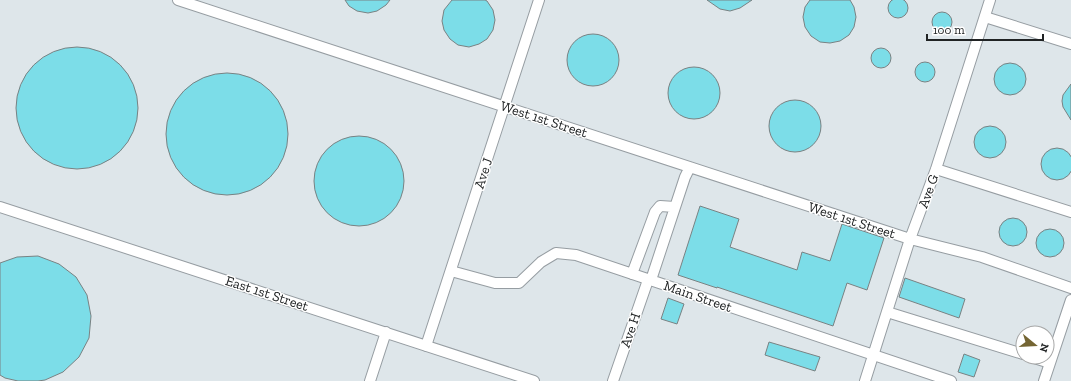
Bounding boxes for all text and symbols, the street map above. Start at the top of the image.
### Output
scale bar [927,16,1043,42]
text: 100 m [933,23,965,37]
street label: West 1st Street [498,97,590,142]
street label: Ave J [471,156,496,191]
street label: Ave G [915,172,943,210]
street label: West 1st Street [806,198,898,243]
street label: East 1st Street [223,272,311,315]
street label: Main Street [662,277,735,316]
street label: Ave H [617,311,644,350]
north arrow [1015,325,1055,365]
text: N [1036,342,1052,355]

